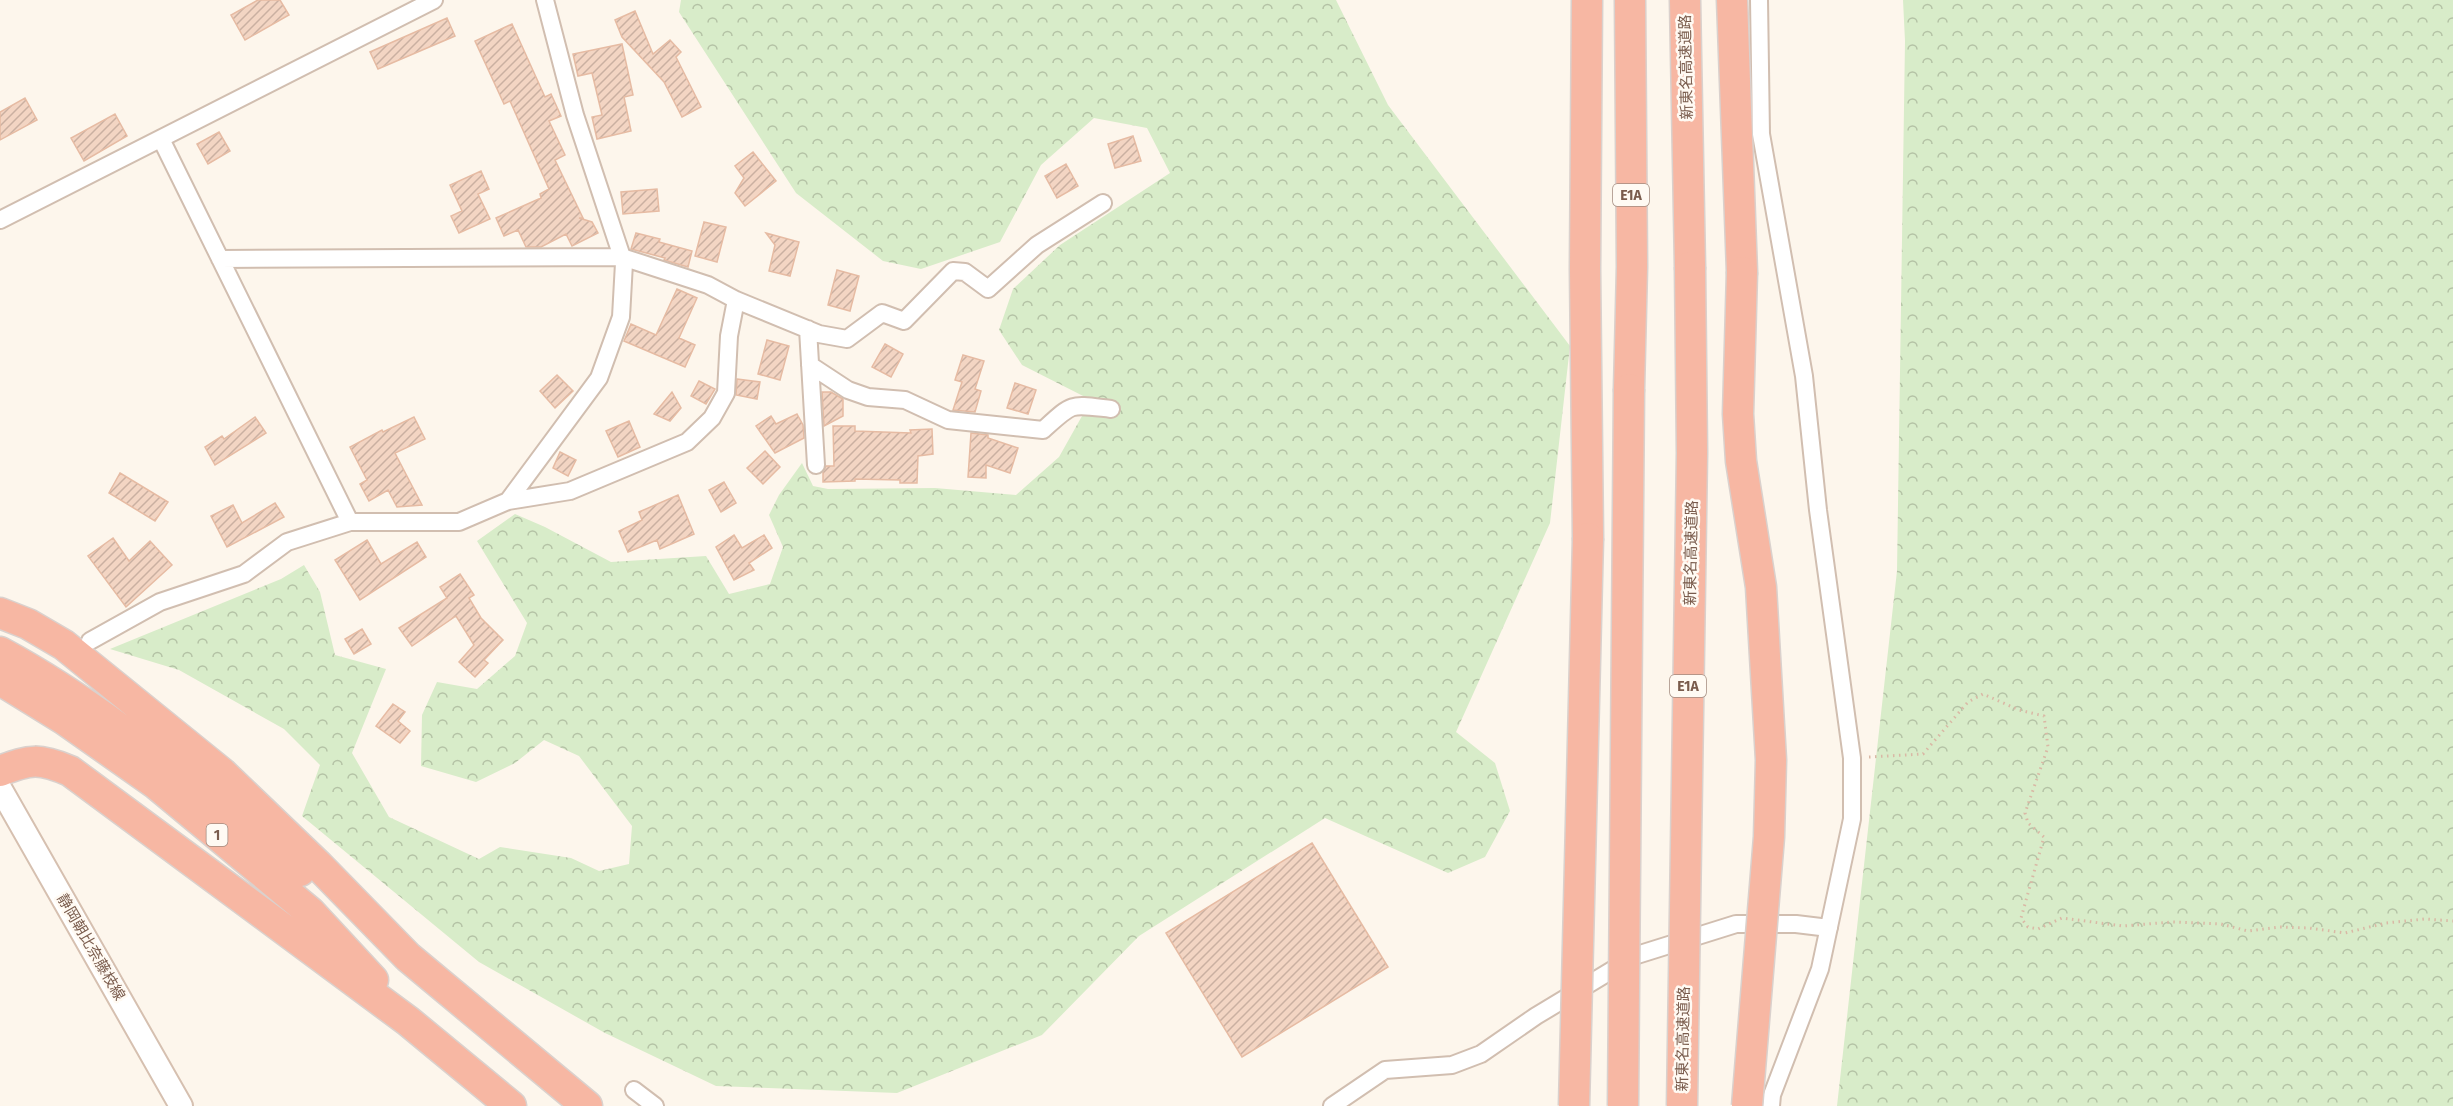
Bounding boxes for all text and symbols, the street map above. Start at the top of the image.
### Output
street label: 新東名高速道路 [1676,14,1696,120]
road number: E1A [1613,184,1649,206]
street label: 新東名高速道路 [1681,500,1701,606]
road number: E1A [1670,675,1706,697]
road number: 1 [206,824,228,846]
street label: 静岡朝比奈藤枝線 [53,891,129,1003]
street label: 新東名高速道路 [1673,986,1693,1092]

